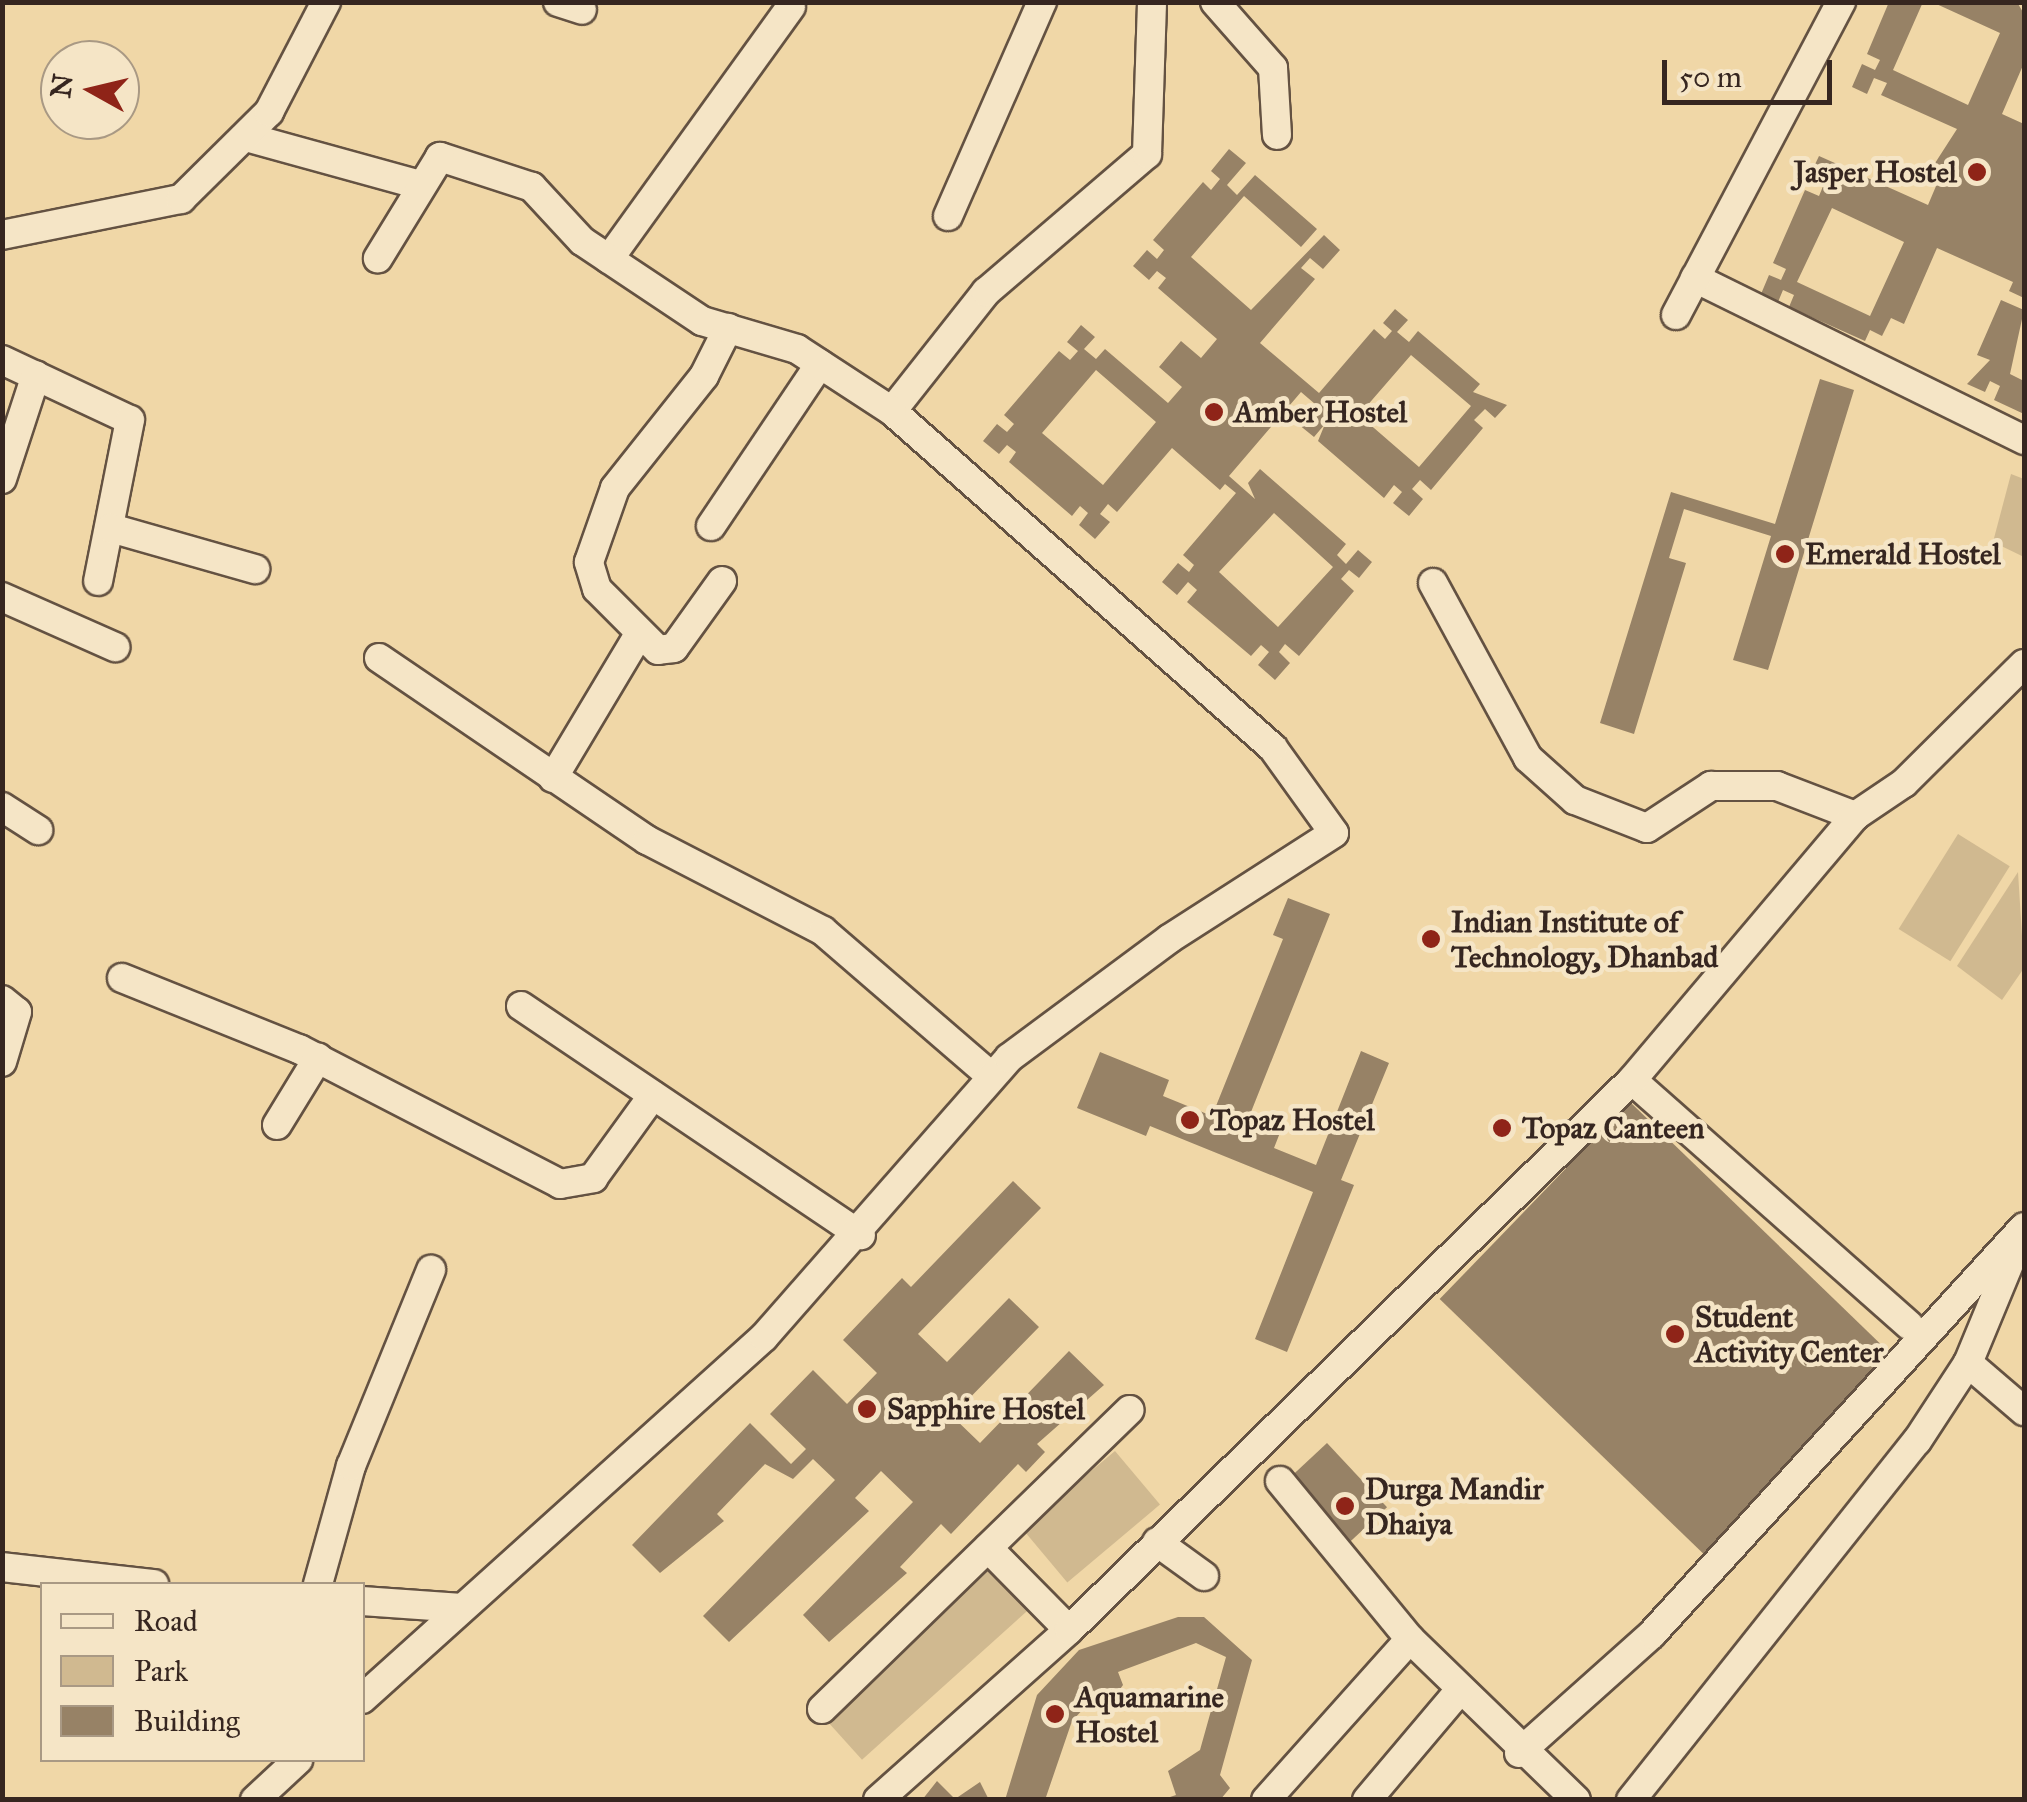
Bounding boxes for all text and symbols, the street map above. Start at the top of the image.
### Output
north arrow [40,40,140,140]
scale bar [1667,40,1837,102]
text: 50 m [1679,59,1742,95]
text: N [43,72,81,100]
place label: Jasper Hostel [1794,154,1957,190]
marker: Jasper Hostel [1966,161,1988,183]
place label: Amber Hostel [1234,394,1407,430]
marker: Amber Hostel [1203,401,1225,423]
place label: Emerald Hostel [1805,536,2001,572]
marker: Emerald Hostel [1774,543,1796,565]
place label: Indian Institute of Technology, Dhanbad [1451,904,1718,974]
marker: Indian Institute of Technology, Dhanbad [1420,928,1442,950]
place label: Topaz Hostel [1210,1102,1375,1138]
marker: Topaz Hostel [1179,1109,1201,1131]
place label: Topaz Canteen [1522,1110,1704,1146]
marker: Topaz Canteen [1491,1117,1513,1139]
place label: Student Activity Center [1695,1299,1883,1370]
marker: Student Activity Center [1664,1323,1686,1345]
place label: Sapphire Hostel [887,1391,1085,1427]
marker: Sapphire Hostel [856,1398,878,1420]
place label: Durga Mandir Dhaiya [1365,1471,1543,1542]
marker: Durga Mandir Dhaiya [1334,1495,1356,1517]
legend [40,1582,365,1762]
text: Road [134,1603,198,1639]
text: Park [134,1653,188,1689]
place label: Aquamarine Hostel [1075,1679,1224,1750]
text: Building [134,1703,240,1739]
marker: Aquamarine Hostel [1044,1703,1066,1725]

